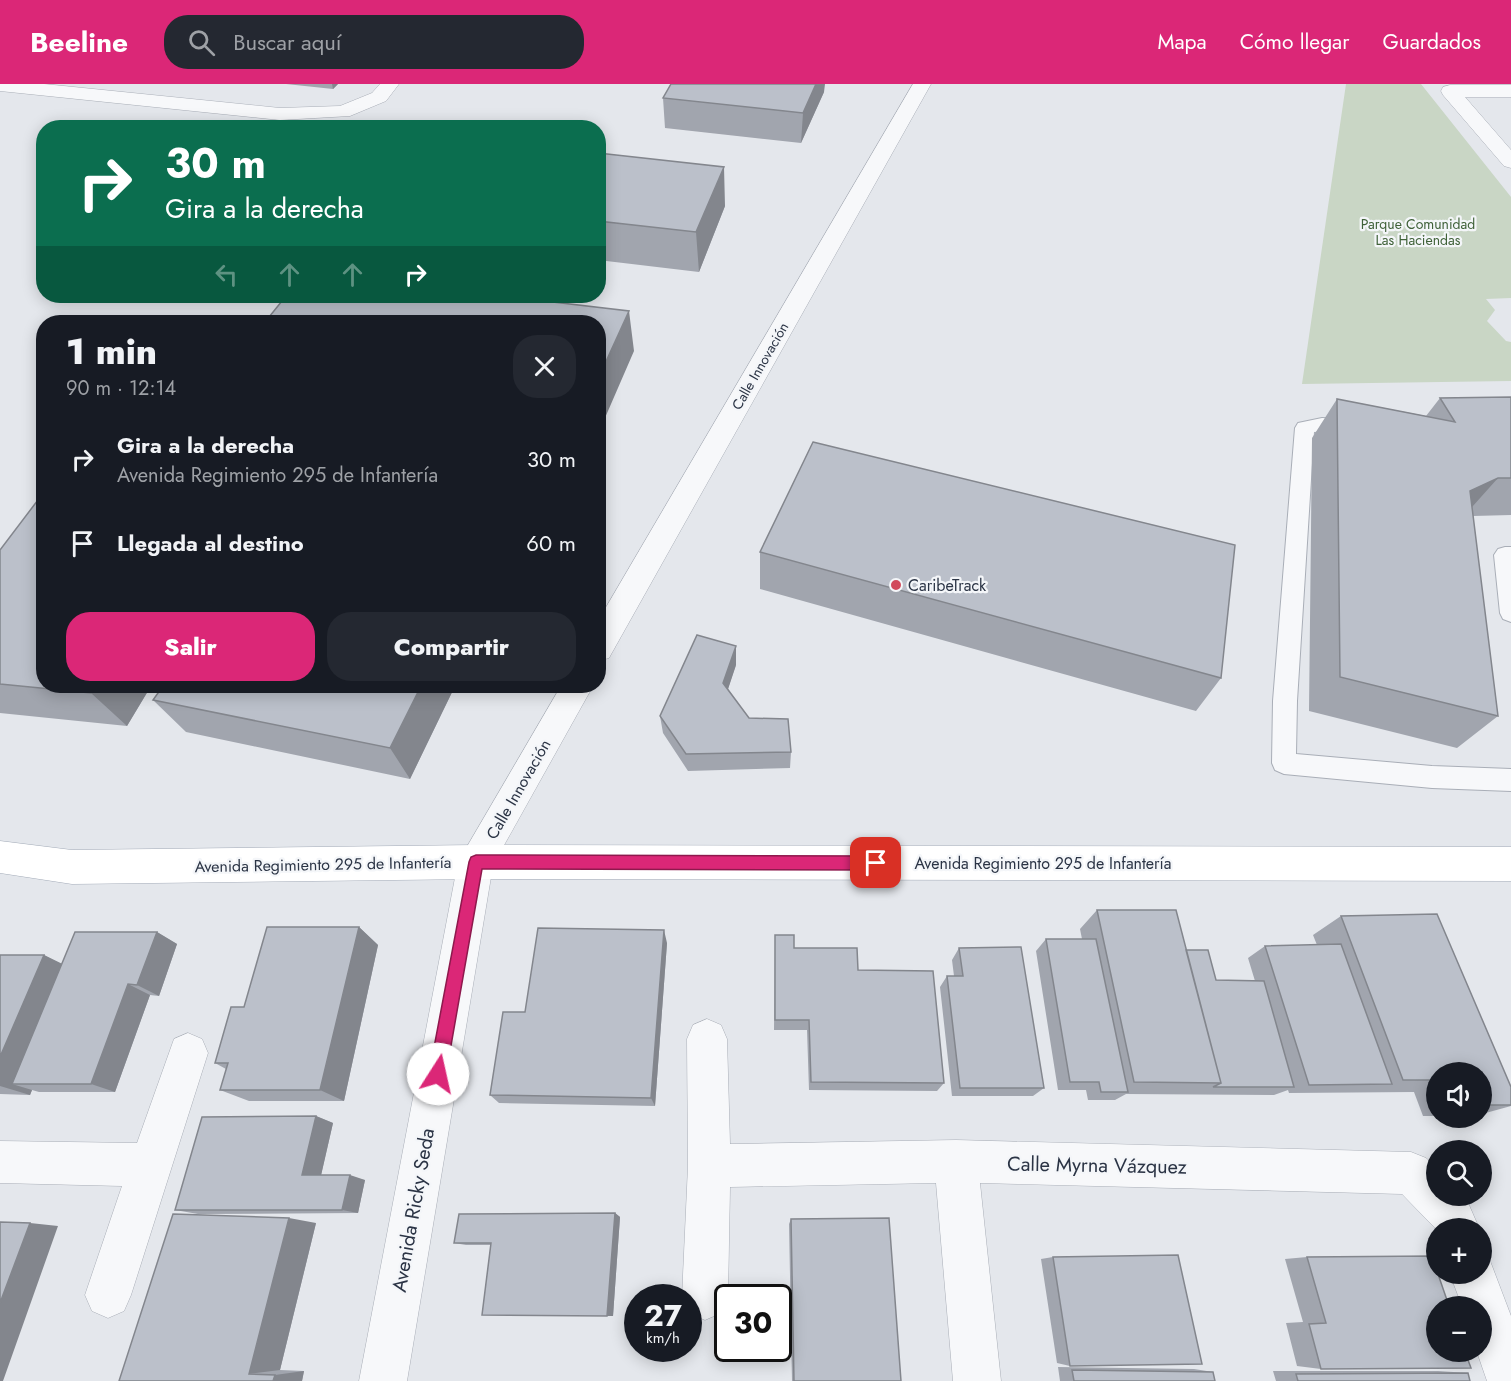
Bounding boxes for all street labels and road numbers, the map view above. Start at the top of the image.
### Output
street label: Calle Innovación [727,319,793,413]
street label: Calle Innovación [480,735,556,843]
street label: Avenida Regimiento 295 de Infantería [194,851,452,878]
street label: Avenida Regimiento 295 de Infantería [915,852,1171,875]
street label: Avenida Ricky Seda [385,1126,442,1294]
street label: Calle Myrna Vázquez [1007,1149,1187,1182]

